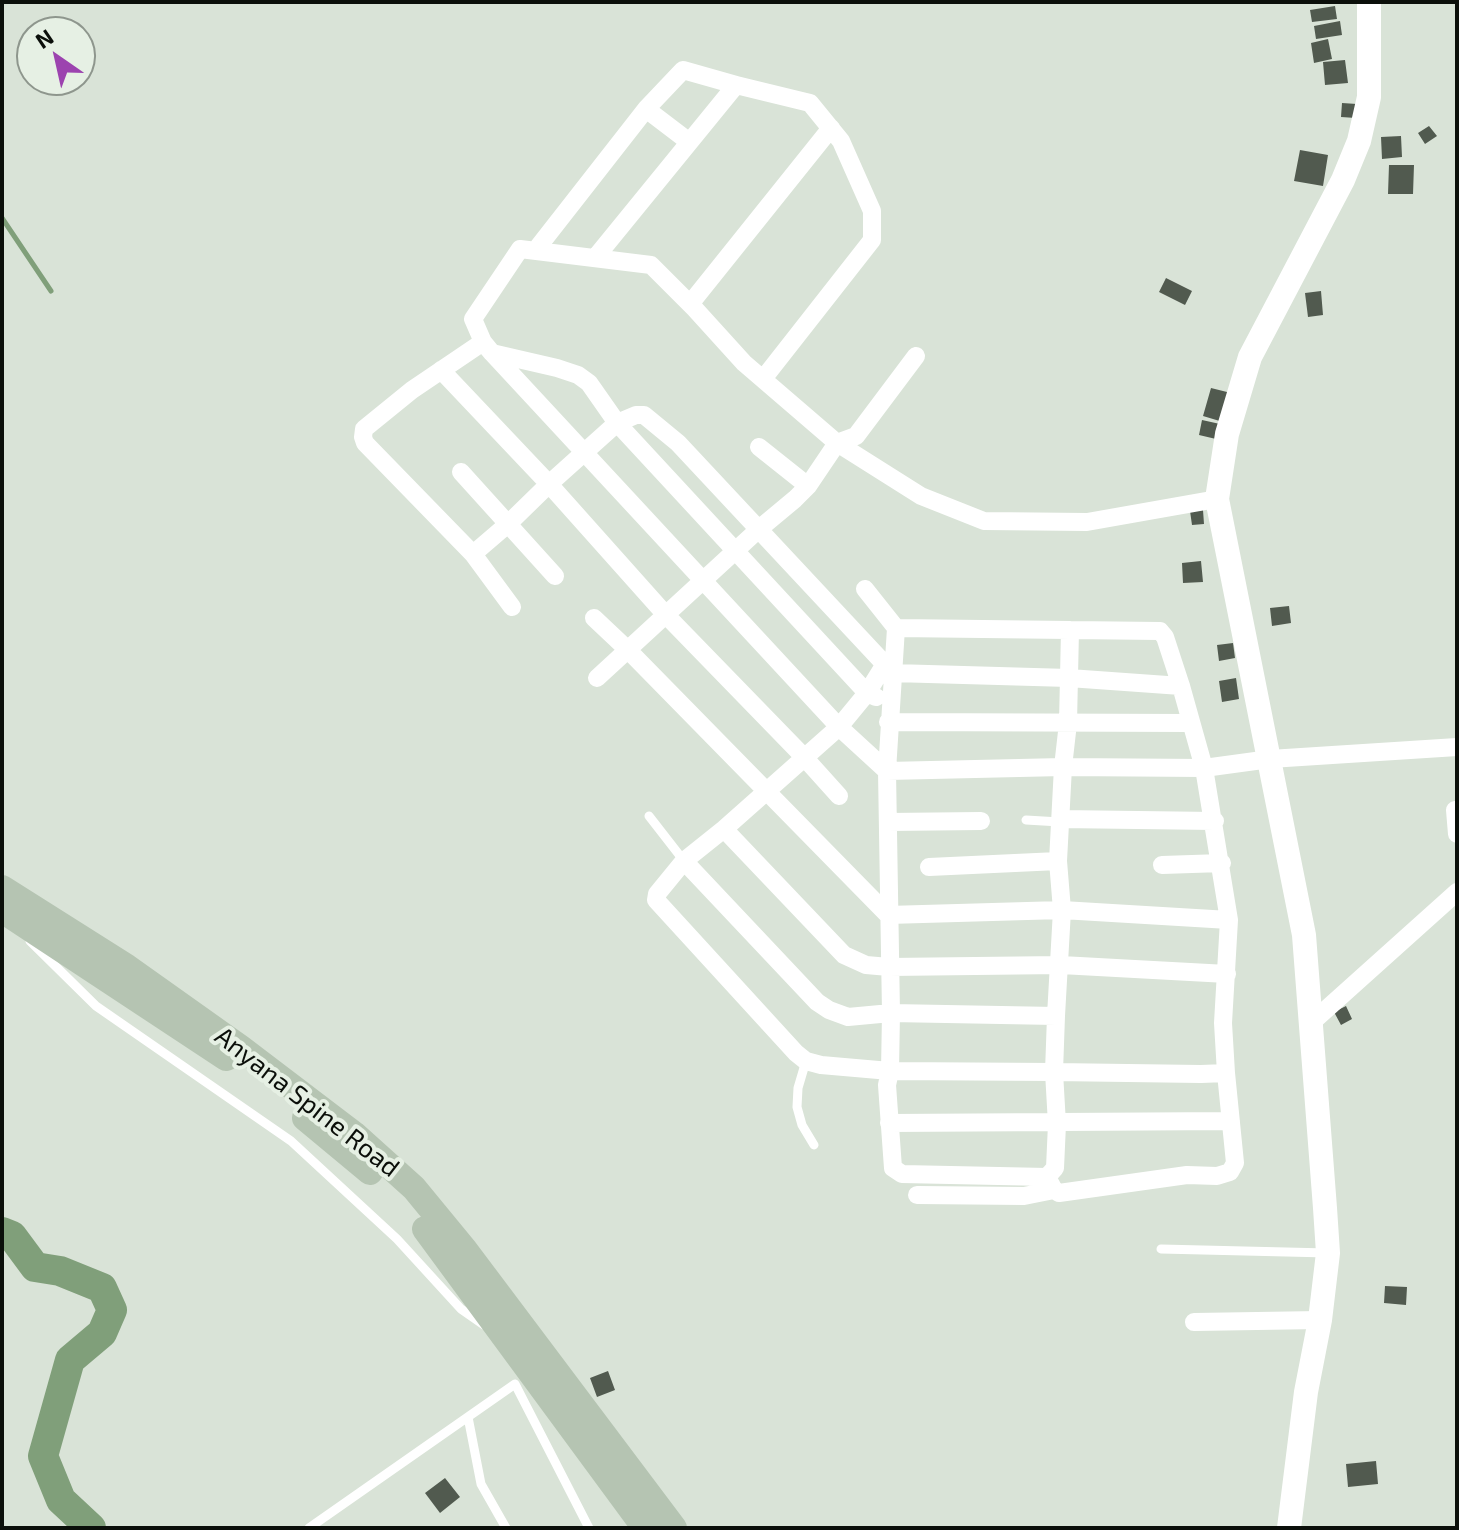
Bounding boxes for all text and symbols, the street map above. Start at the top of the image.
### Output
north arrow [16,16,96,96]
text: N [30,23,58,53]
street label: Anyana Spine Road [209,1020,405,1184]

